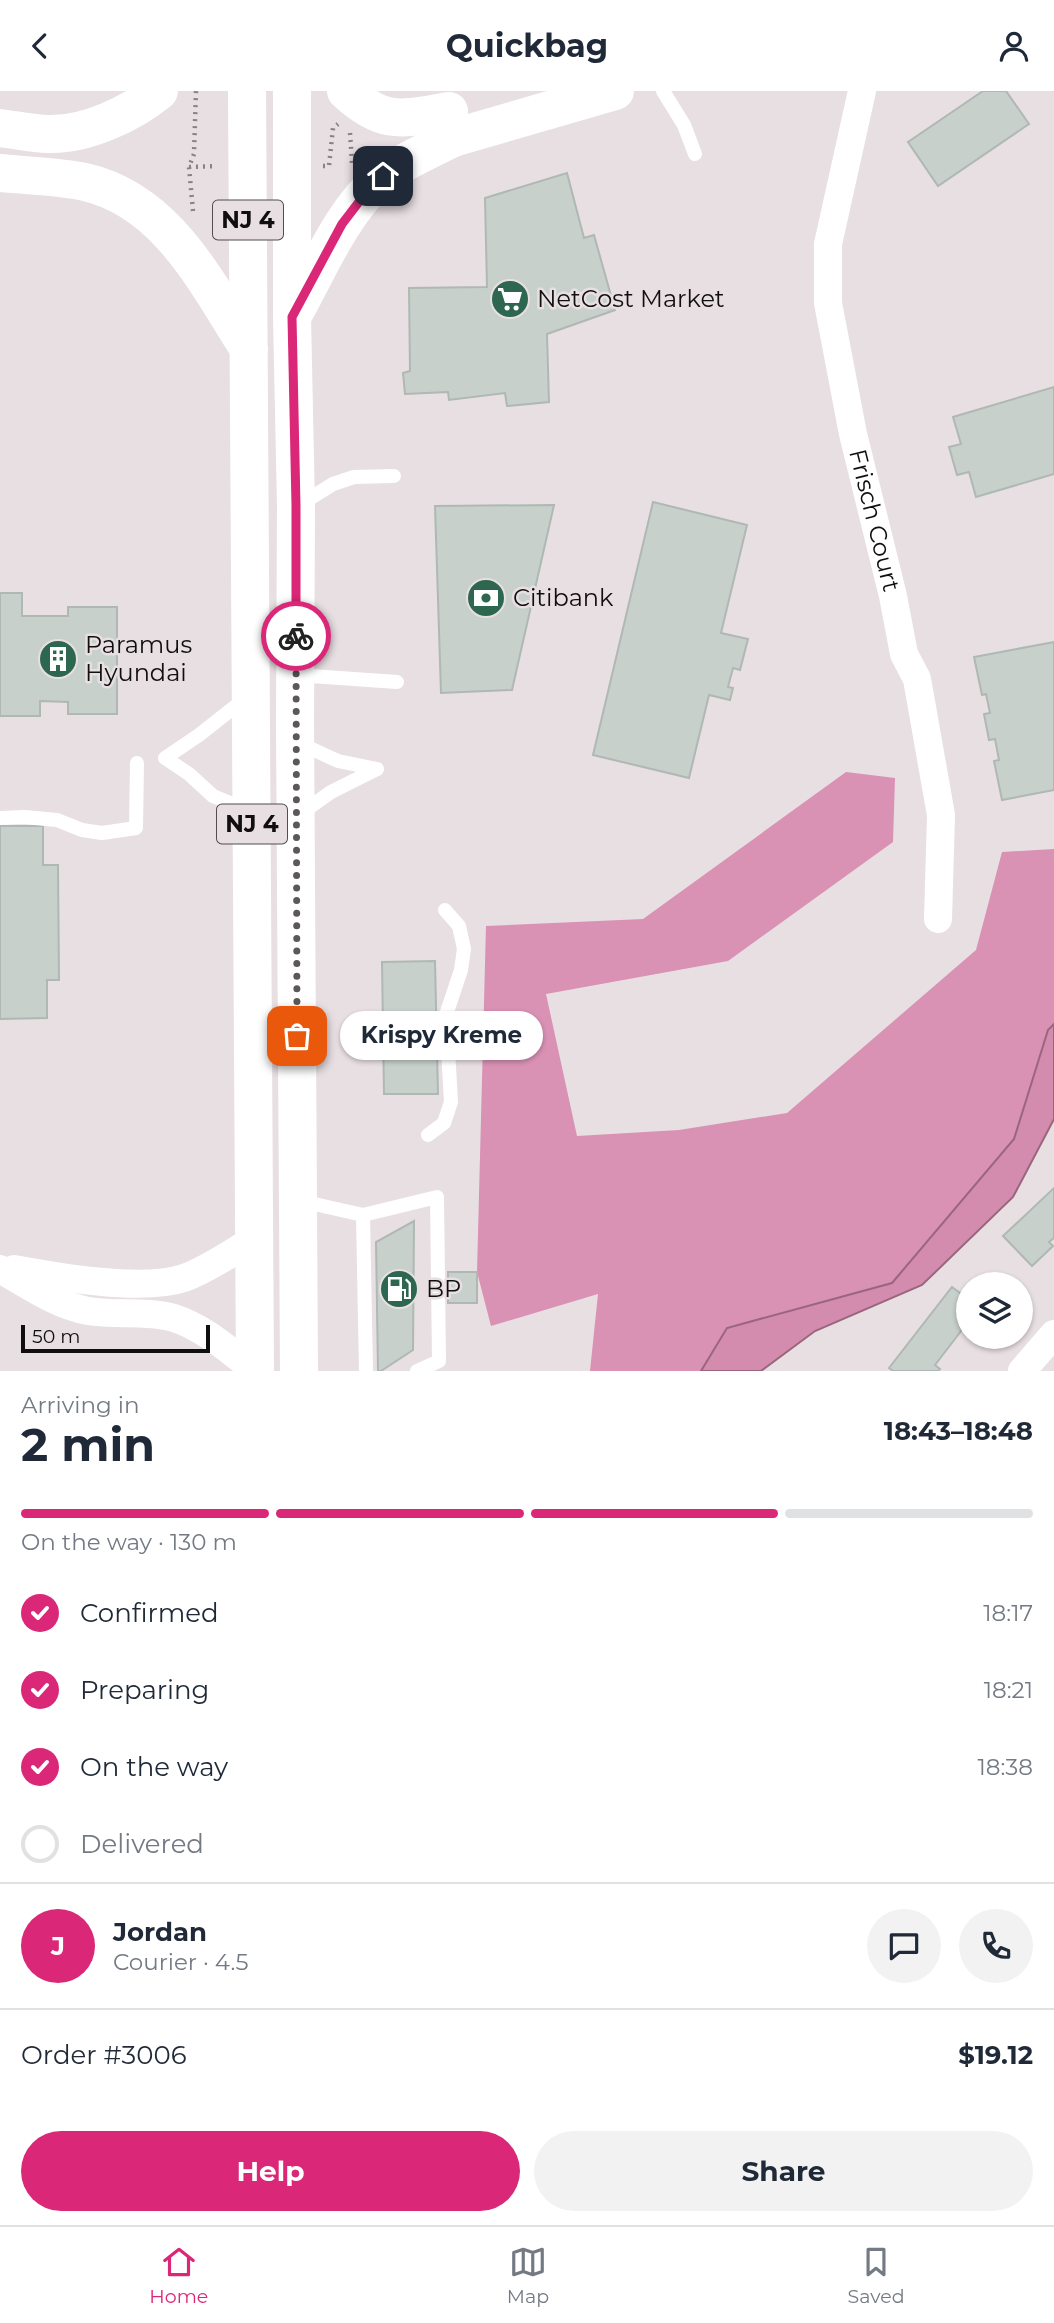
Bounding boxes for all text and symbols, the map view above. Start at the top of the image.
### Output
text: Quickbag [446,26,608,65]
icon: back [21,27,59,65]
icon: person [995,27,1033,65]
pin [353,146,413,206]
icon: home [364,157,402,195]
road number: NJ 4 [213,201,283,239]
supermarket icon: NetCost Market [489,278,531,320]
place label: NetCost Market [537,284,725,313]
street label: Frisch Court [843,446,906,595]
bank icon: Citibank [465,577,507,619]
place label: Citibank [513,583,614,612]
courier [261,601,331,671]
icon: bike [277,617,315,655]
place label: Paramus Hyundai [85,630,192,687]
building icon: Paramus Hyundai [37,638,79,680]
road number: NJ 4 [217,804,287,843]
pin [267,1006,327,1066]
callout: Krispy Kreme [339,1011,542,1061]
icon: bag [278,1017,316,1055]
text: Krispy Kreme [361,1021,522,1049]
fuel station icon: BP [378,1268,420,1310]
map controls [956,1272,1033,1349]
button: layers [956,1272,1033,1349]
place label: BP [426,1274,461,1303]
scale bar [21,1322,210,1354]
text: 50 m [32,1325,80,1348]
text: Arriving in [21,1391,140,1419]
text: 18:43–18:48 [884,1415,1033,1447]
text: 2 min [21,1416,155,1473]
text: On the way · 130 m [21,1528,237,1556]
icon: check [21,1594,59,1632]
text: Confirmed [80,1597,219,1629]
text: 18:17 [983,1599,1033,1627]
icon: check [21,1671,59,1709]
text: Preparing [80,1674,209,1706]
text: 18:21 [984,1676,1033,1704]
icon: check [21,1748,59,1786]
text: On the way [80,1751,228,1783]
text: 18:38 [978,1753,1033,1781]
text: Delivered [80,1828,204,1860]
button: chat [867,1909,941,1983]
button: phone [959,1909,1033,1983]
text: Jordan [113,1916,207,1948]
text: J [51,1930,65,1962]
text: Courier · 4.5 [113,1948,248,1976]
text: Order #3006 [21,2039,187,2071]
text: $19.12 [958,2039,1033,2071]
button: Help [21,2131,520,2211]
button: Share [534,2131,1033,2211]
tab: Home [149,2243,208,2308]
tab: Map [507,2243,549,2308]
tab: Saved [848,2243,905,2308]

